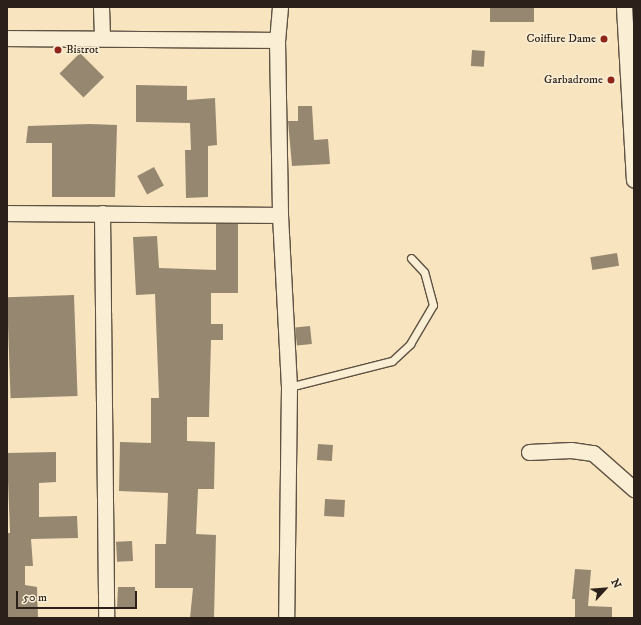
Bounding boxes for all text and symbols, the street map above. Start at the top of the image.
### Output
place label: Coiffure Dame [527,32,596,46]
marker: Coiffure Dame [599,34,609,44]
place label: Bistrot [66,43,99,57]
marker: Bistrot [53,45,63,55]
place label: Garbadrome [544,73,603,87]
marker: Garbadrome [606,75,616,85]
north arrow [585,569,625,609]
text: N [608,577,624,591]
scale bar [18,583,139,609]
text: 50 m [23,590,47,605]

